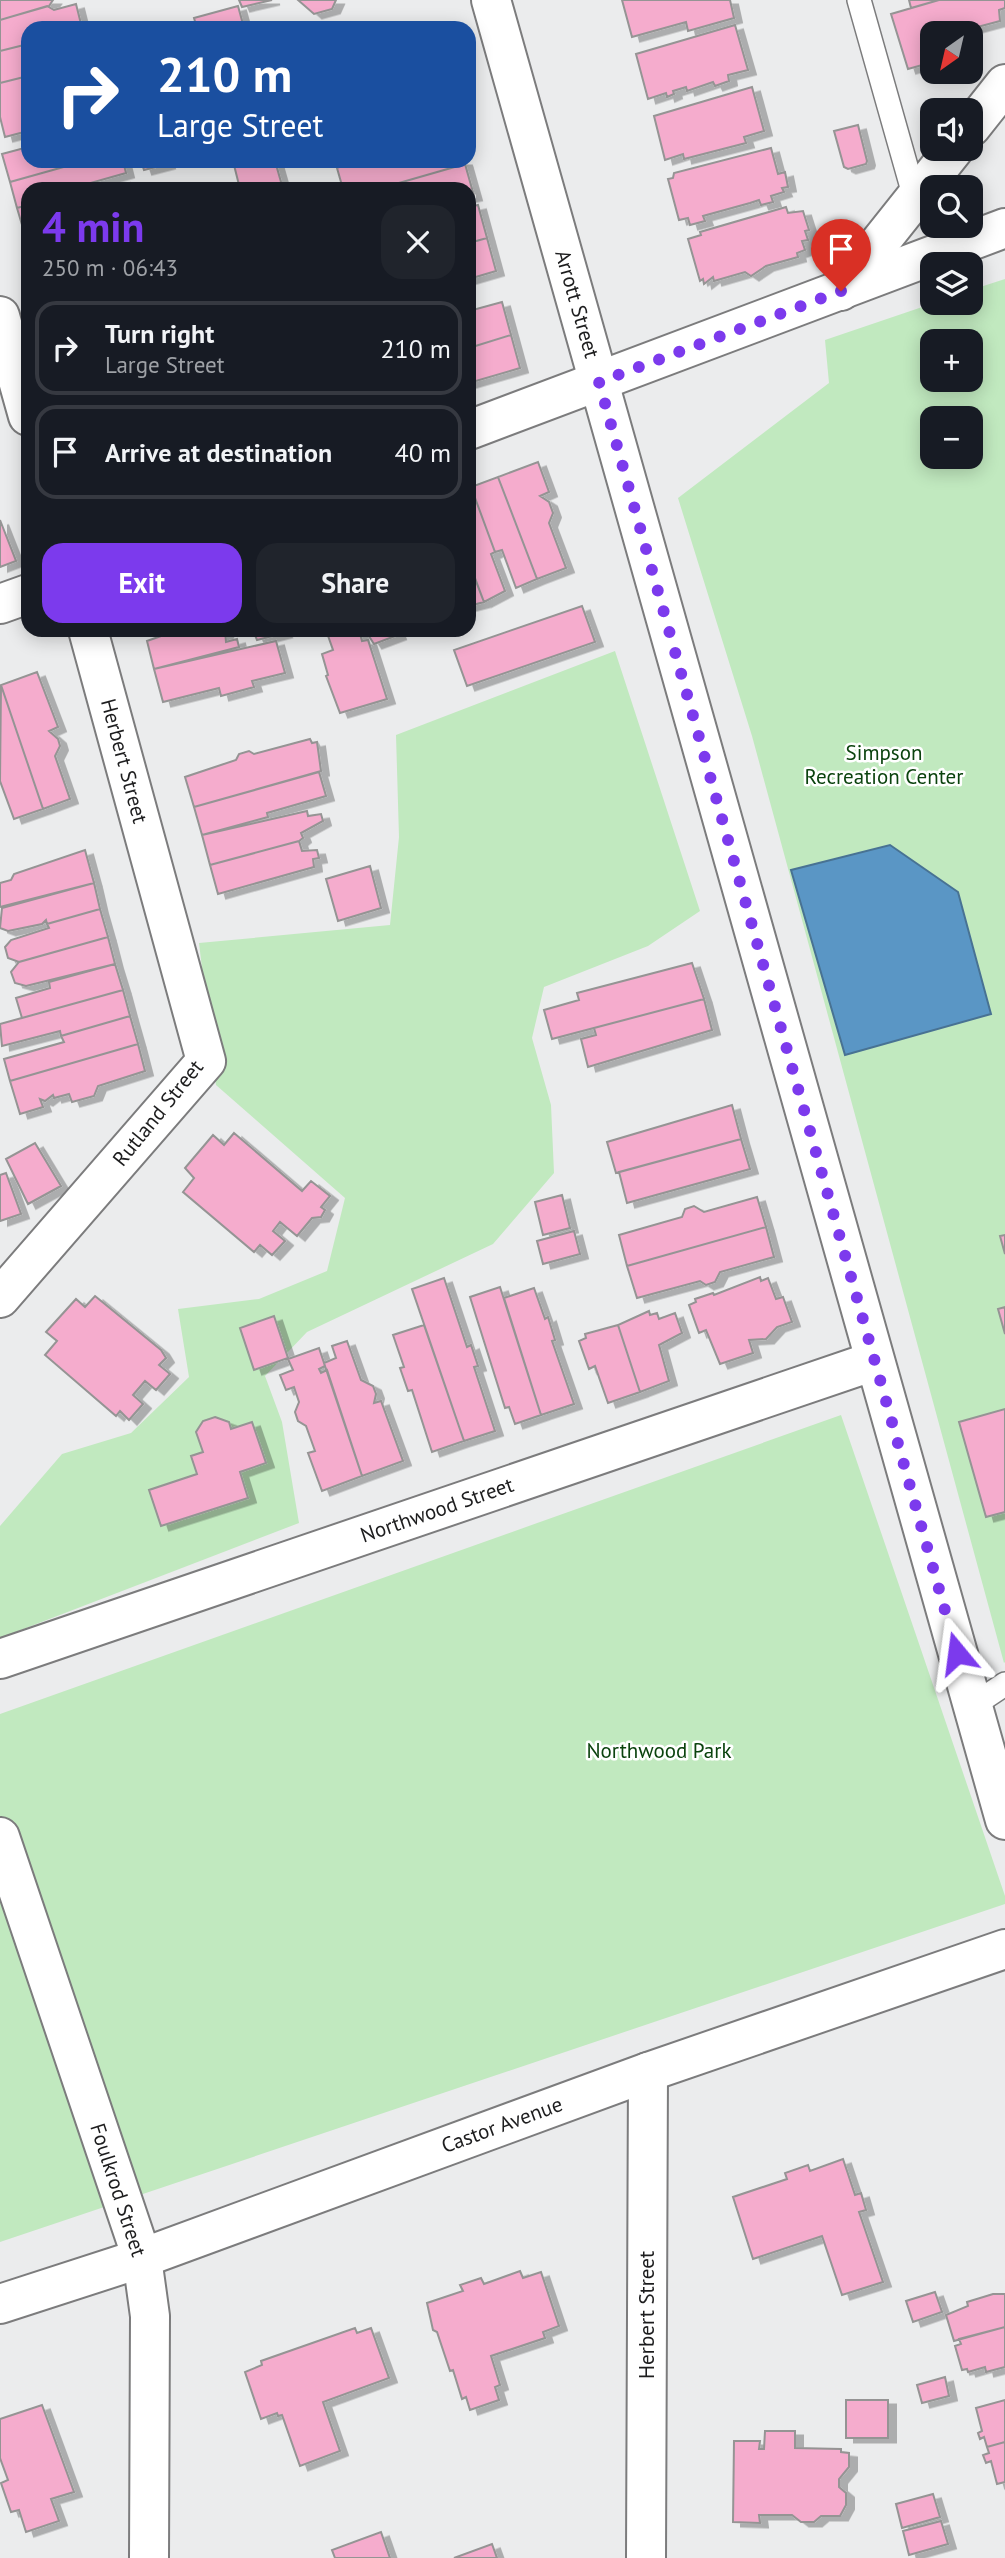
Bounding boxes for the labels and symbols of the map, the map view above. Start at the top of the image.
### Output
north arrow [920,21,984,84]
pin [811,219,871,291]
street label: Arrott Street [549,247,606,361]
street label: Herbert Street [95,696,154,826]
park label: Simpson Recreation Center [805,739,963,790]
street label: Rutland Street [106,1054,209,1171]
street label: Northwood Street [357,1471,517,1548]
position arrow [920,1616,994,1690]
park label: Northwood Park [586,1737,732,1764]
street label: Castor Avenue [438,2090,566,2159]
street label: Foulkrod Street [84,2120,153,2260]
street label: Herbert Street [633,2251,660,2379]

